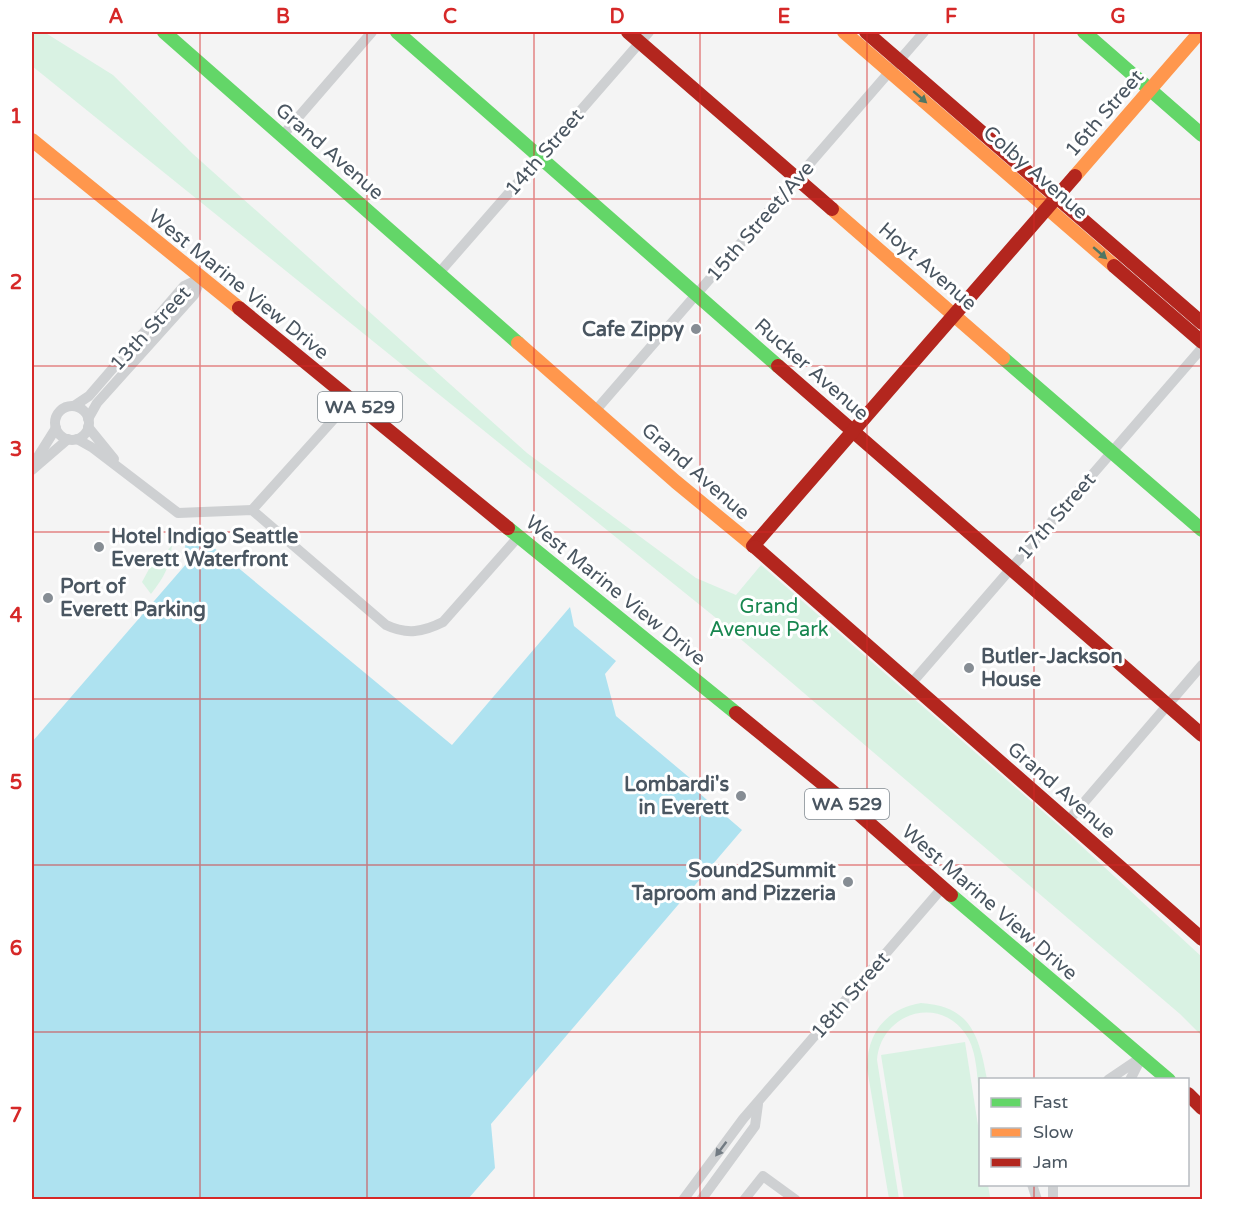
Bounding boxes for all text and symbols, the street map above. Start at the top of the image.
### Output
text: A [109,5,124,29]
text: B [276,5,290,29]
text: C [443,5,457,29]
text: D [609,5,625,29]
text: E [778,5,791,29]
text: F [945,5,957,29]
text: G [1110,5,1126,29]
street label: 16th Street [1060,65,1149,162]
one-way arrow [912,90,927,103]
street label: Grand Avenue [270,98,388,205]
street label: 14th Street [500,104,589,201]
text: 1 [10,105,22,129]
street label: Colby Avenue [978,121,1093,225]
street label: 15th Street/Ave [702,157,820,287]
street label: West Marine View Drive [143,205,333,365]
street label: Hoyt Avenue [873,218,981,316]
one-way arrow [1092,246,1107,259]
text: 2 [10,271,22,295]
street label: 13th Street [105,281,196,376]
street label: Rucker Avenue [749,314,873,426]
place label: Cafe Zippy [582,318,684,342]
marker: Cafe Zippy [689,322,703,336]
road number: WA 529 [318,392,402,422]
street label: Grand Avenue [636,418,754,525]
text: 3 [10,438,22,462]
street label: 17th Street [1012,468,1101,565]
street label: West Marine View Drive [520,511,710,671]
place label: Hotel Indigo Seattle Everett Waterfront [111,525,298,572]
marker: Hotel Indigo Seattle Everett Waterfront [92,540,106,554]
place label: Port of Everett Parking [60,575,206,622]
marker: Port of Everett Parking [41,591,55,605]
park label: Grand Avenue Park [709,595,829,642]
text: 4 [10,604,23,628]
place label: Butler-Jackson House [981,645,1123,692]
marker: Butler-Jackson House [962,661,976,675]
street label: Grand Avenue [1002,737,1120,844]
text: 5 [10,771,22,795]
place label: Lombardi's in Everett [624,773,729,820]
marker: Lombardi's in Everett [734,789,748,803]
road number: WA 529 [805,789,889,819]
street label: West Marine View Drive [897,820,1082,986]
place label: Sound2Summit Taproom and Pizzeria [631,859,836,906]
marker: Sound2Summit Taproom and Pizzeria [841,875,855,889]
text: 6 [10,937,22,961]
street label: 18th Street [806,947,895,1044]
legend [979,1078,1189,1186]
text: Fast [1033,1091,1068,1113]
text: 7 [10,1104,22,1128]
text: Slow [1033,1121,1074,1143]
one-way arrow [715,1141,727,1156]
text: Jam [1033,1151,1068,1173]

